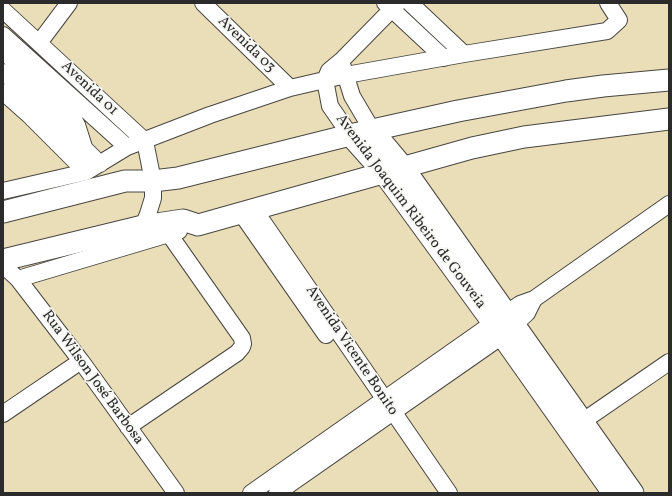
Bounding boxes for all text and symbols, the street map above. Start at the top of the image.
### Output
street label: Avenida 03 [213,13,279,77]
street label: Avenida 01 [57,58,121,120]
street label: Avenida Joaquim Ribeiro de Gouveia [331,111,489,313]
street label: Avenida Vicente Bonito [301,283,401,419]
street label: Rua Wilson José Barbosa [37,307,147,449]

